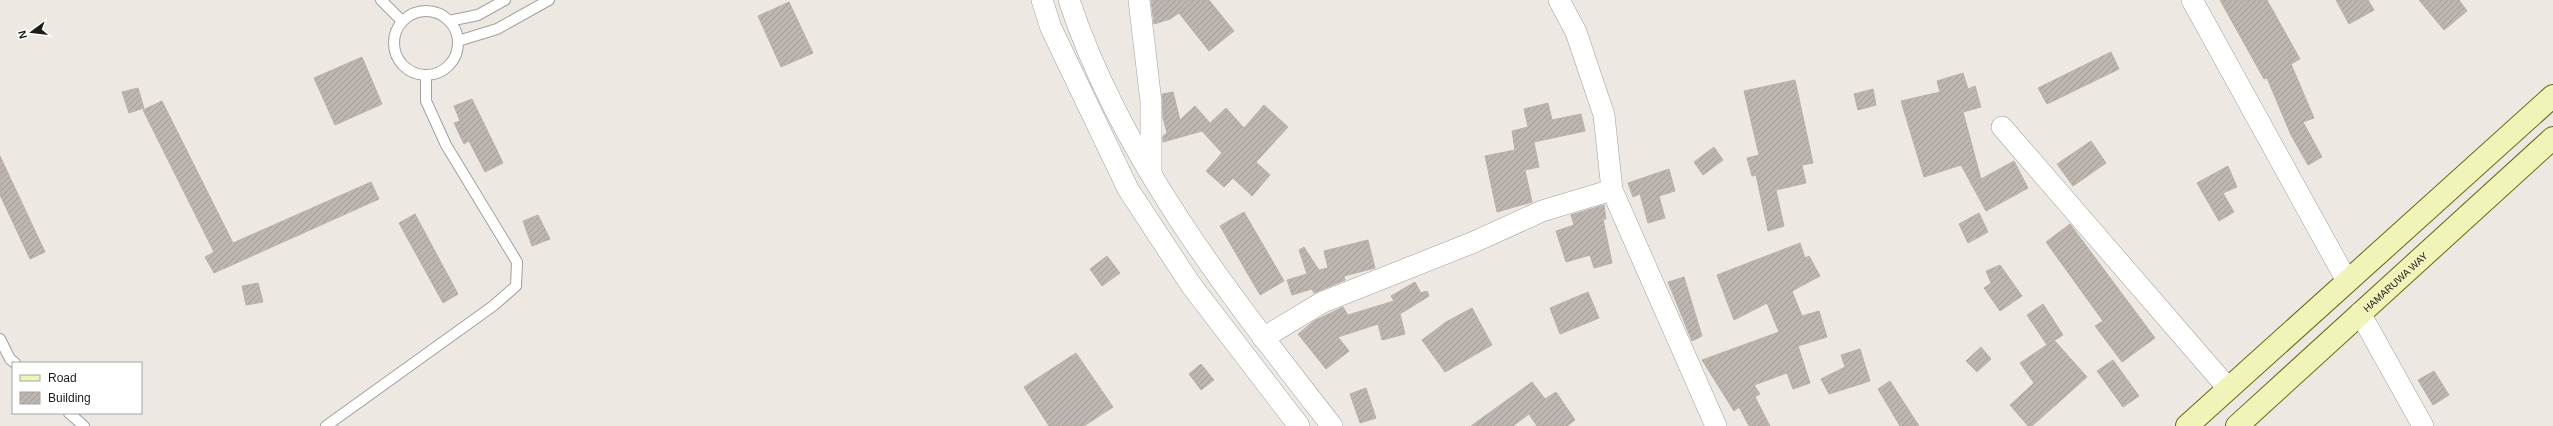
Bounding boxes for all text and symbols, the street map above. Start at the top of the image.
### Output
north arrow [12,12,52,52]
text: N [16,29,29,40]
street label: HAMARUWA WAY [2361,250,2430,314]
legend [12,362,142,414]
text: Road [48,371,77,385]
text: Building [48,391,91,405]

